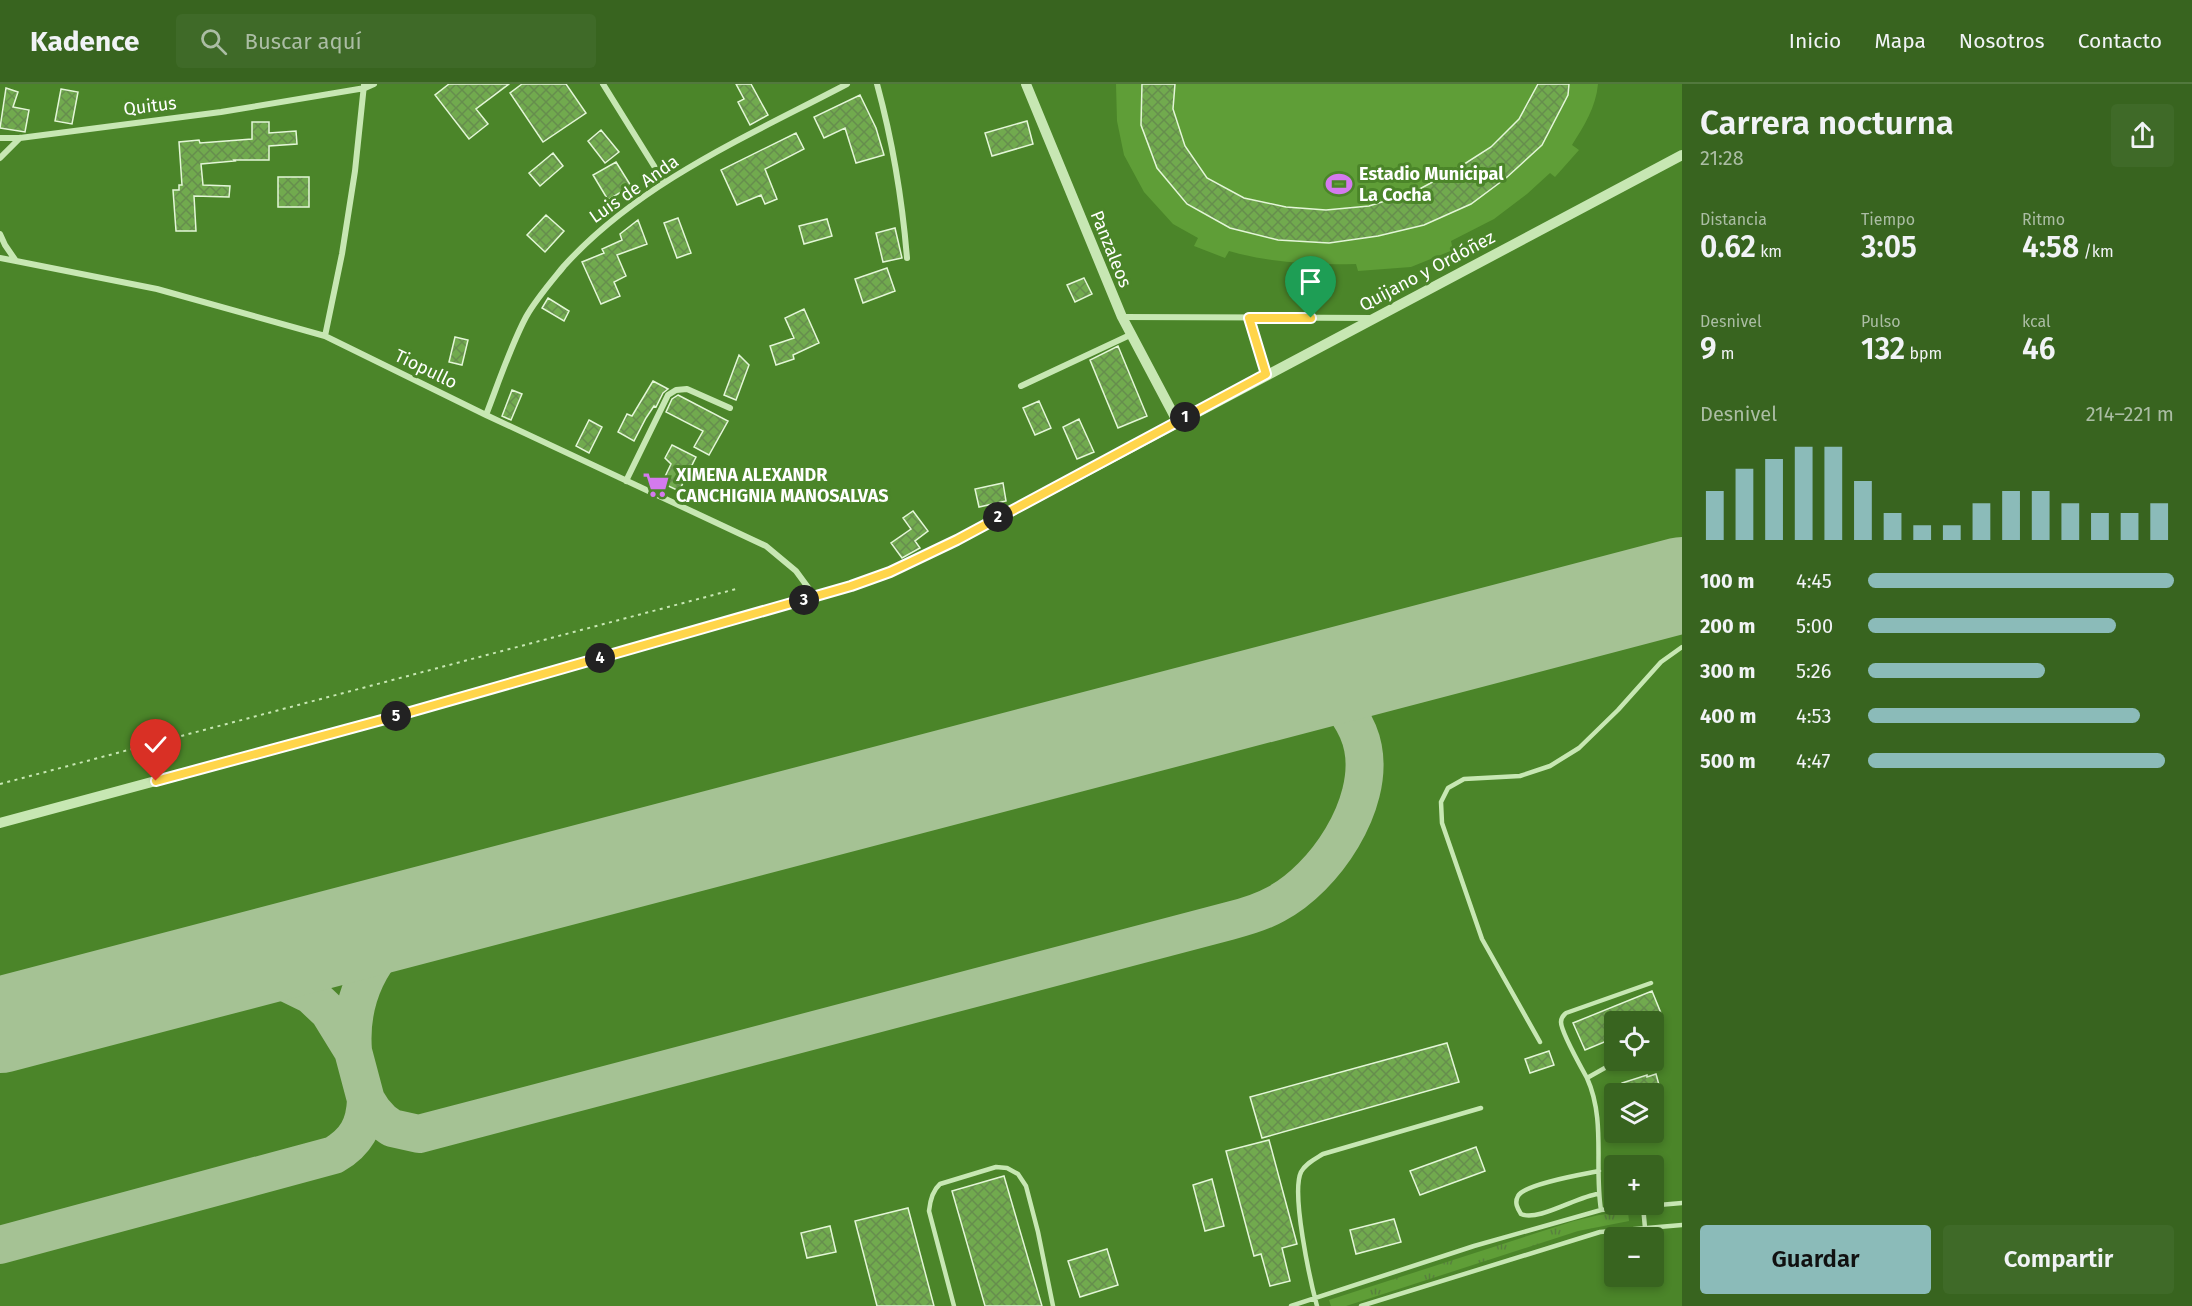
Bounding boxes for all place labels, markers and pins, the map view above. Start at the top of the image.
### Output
place label: Estadio Municipal La Cocha [1359,163,1504,206]
sports icon: Estadio Municipal La Cocha [1324,169,1354,199]
pin [1285,256,1336,318]
pin: 1 [1170,402,1200,432]
place label: XIMENA ALEXANDR CANCHIGNIA MANOSALVAS [675,464,889,507]
supermarket icon: XIMENA ALEXANDR CANCHIGNIA MANOSALVAS [641,470,671,500]
pin: 2 [983,502,1013,532]
pin: 3 [789,585,819,615]
pin: 4 [585,643,615,673]
pin: 5 [381,701,411,731]
pin [130,719,181,781]

